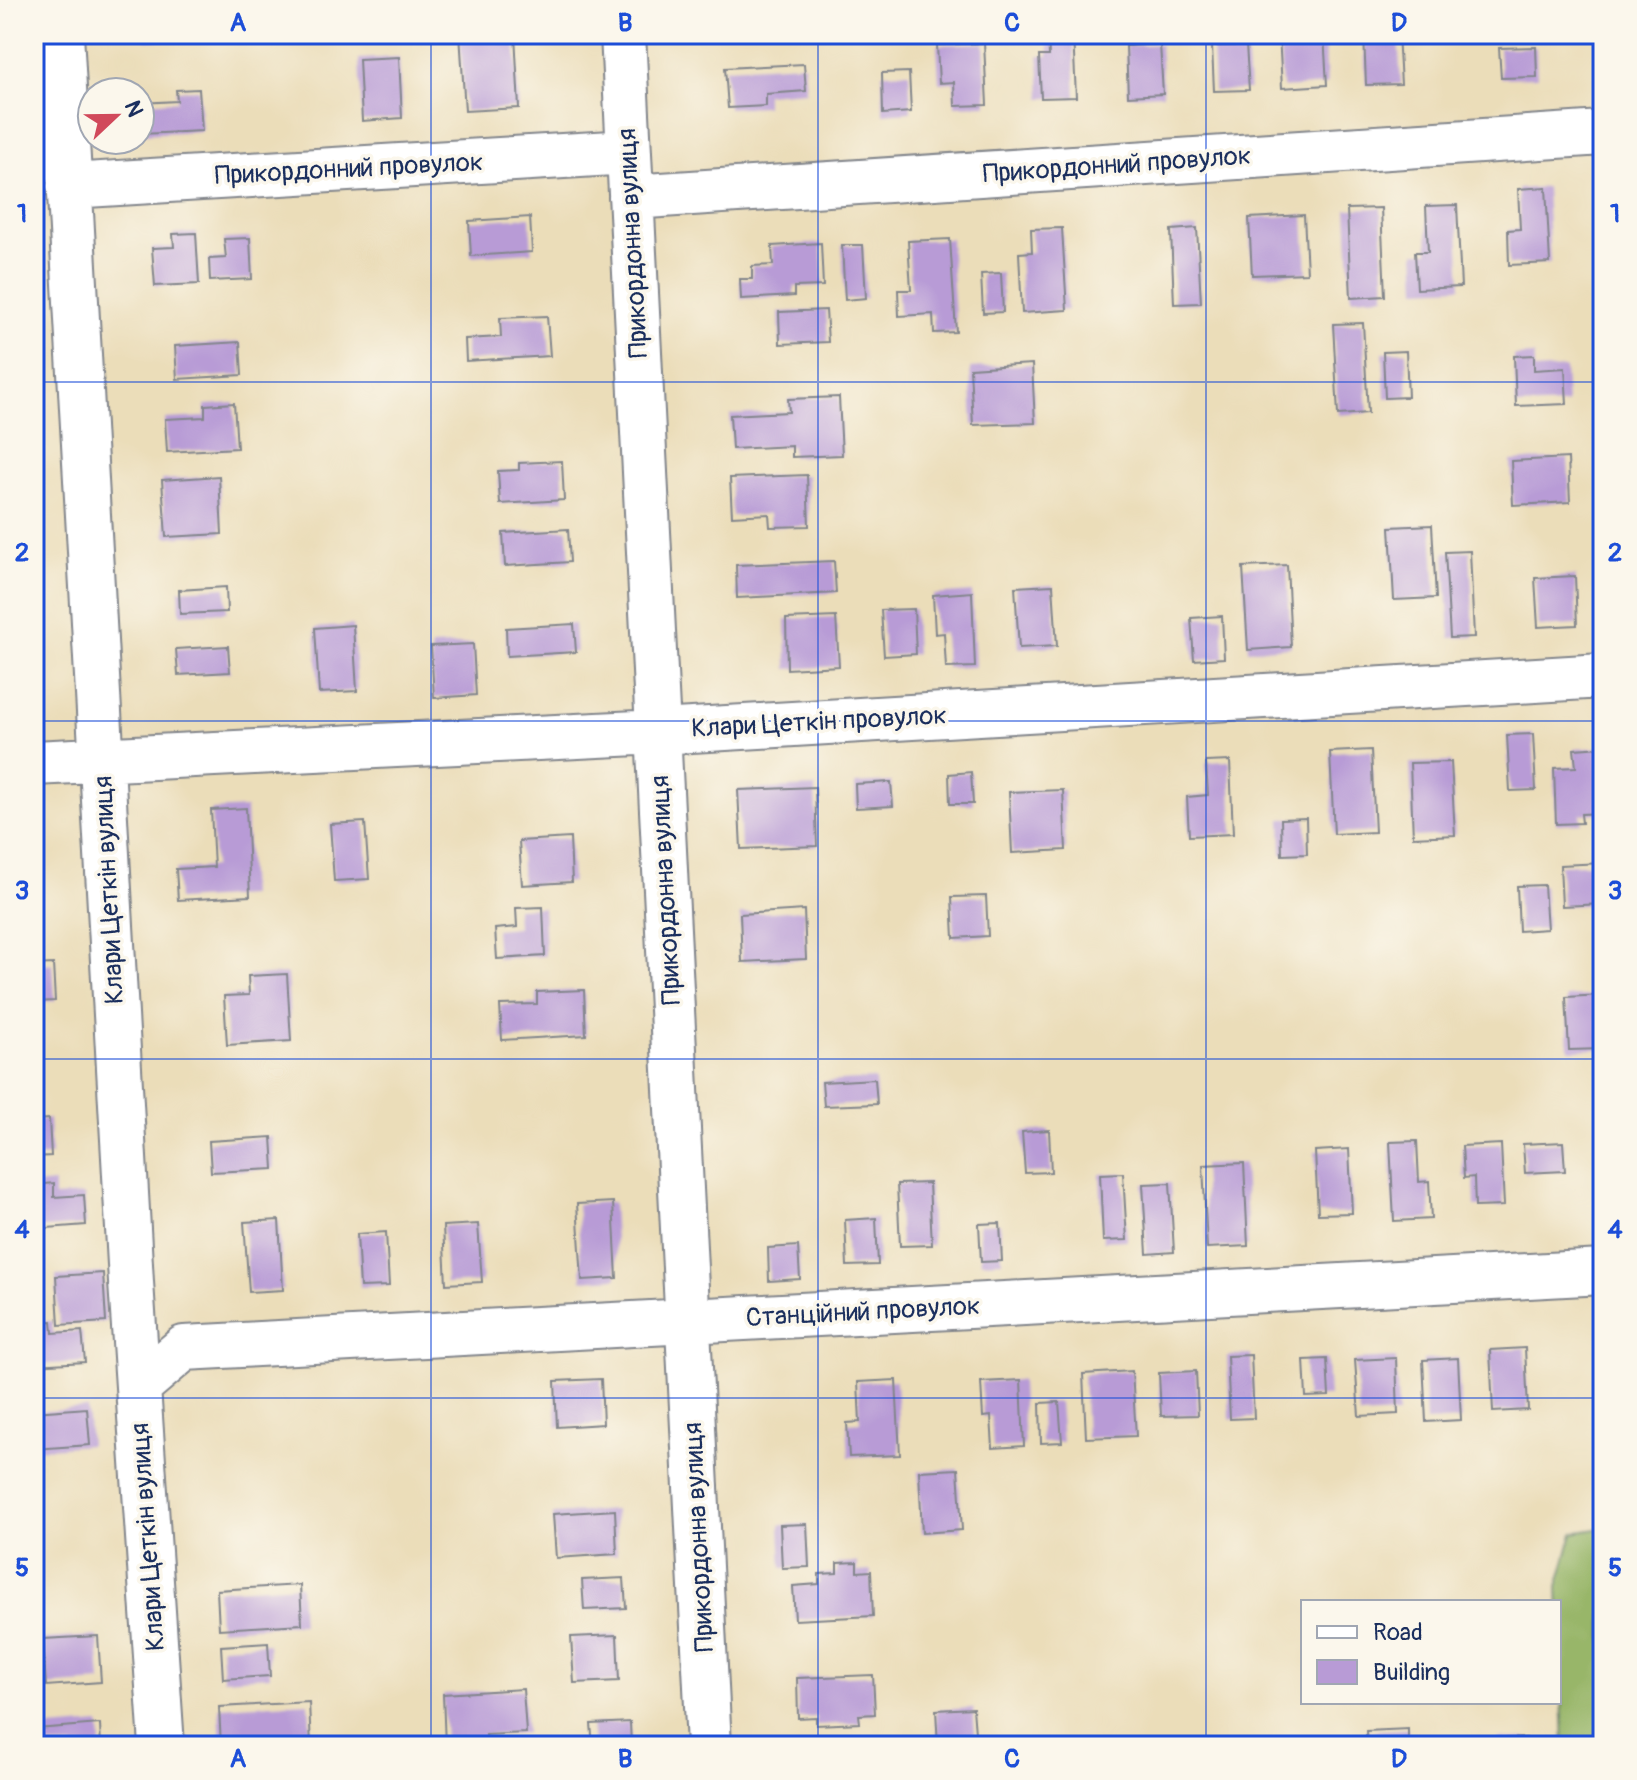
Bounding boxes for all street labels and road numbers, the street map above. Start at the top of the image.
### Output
street label: Прикордонна вулиця [611,127,655,359]
street label: Прикордонний провулок [982,140,1252,190]
street label: Прикордонний провулок [214,146,484,192]
street label: Клари Цеткін провулок [691,699,947,745]
street label: Прикордонна вулиця [644,774,688,1006]
street label: Клари Цеткін вулиця [87,775,131,1005]
street label: Станційний провулок [745,1290,981,1334]
street label: Прикордонна вулиця [677,1421,721,1653]
street label: Клари Цеткін вулиця [124,1422,172,1652]

